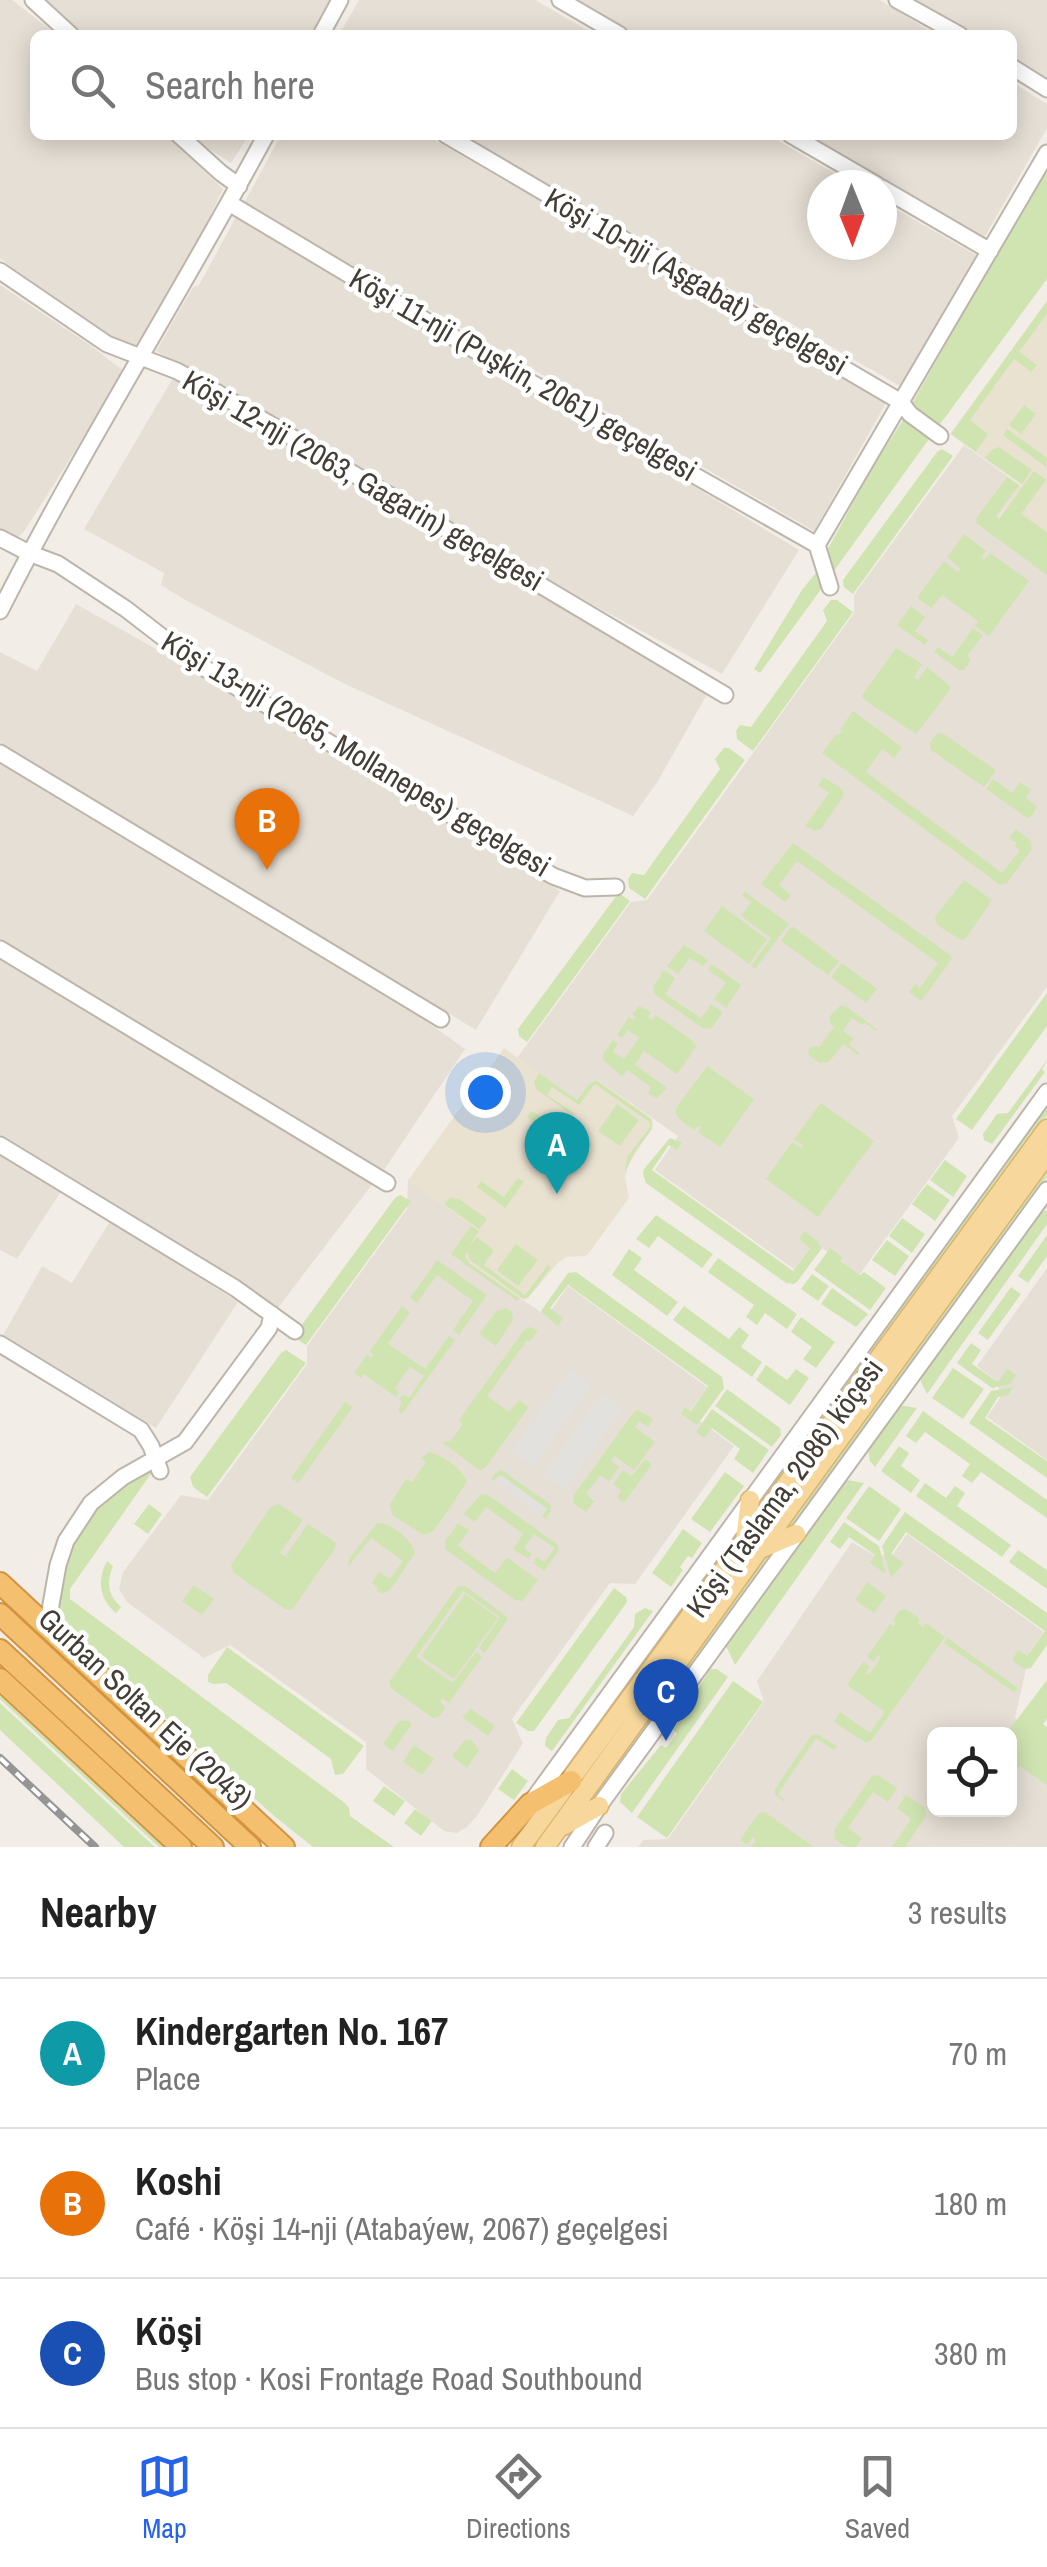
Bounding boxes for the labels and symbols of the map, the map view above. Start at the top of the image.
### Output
north arrow [807,170,897,260]
street label: Köşi 10-nji (Aşgabat) geçelgesi [538,178,855,384]
street label: Köşi 11-nji (Puşkin, 2061) geçelgesi [343,258,704,490]
street label: Köşi 12-nji (2063, Gagarin) geçelgesi [176,360,551,600]
street label: Köşi 13-nji (2065, Mollanepes) geçelgesi [155,621,558,885]
pin: B [234,788,300,870]
your location [460,1067,511,1118]
pin: A [524,1112,590,1194]
street label: Köşi (Taslama, 2086) köçesi [677,1350,892,1625]
street label: Gurban Soltan Eje (2043) [30,1599,261,1818]
pin: C [634,1658,698,1741]

